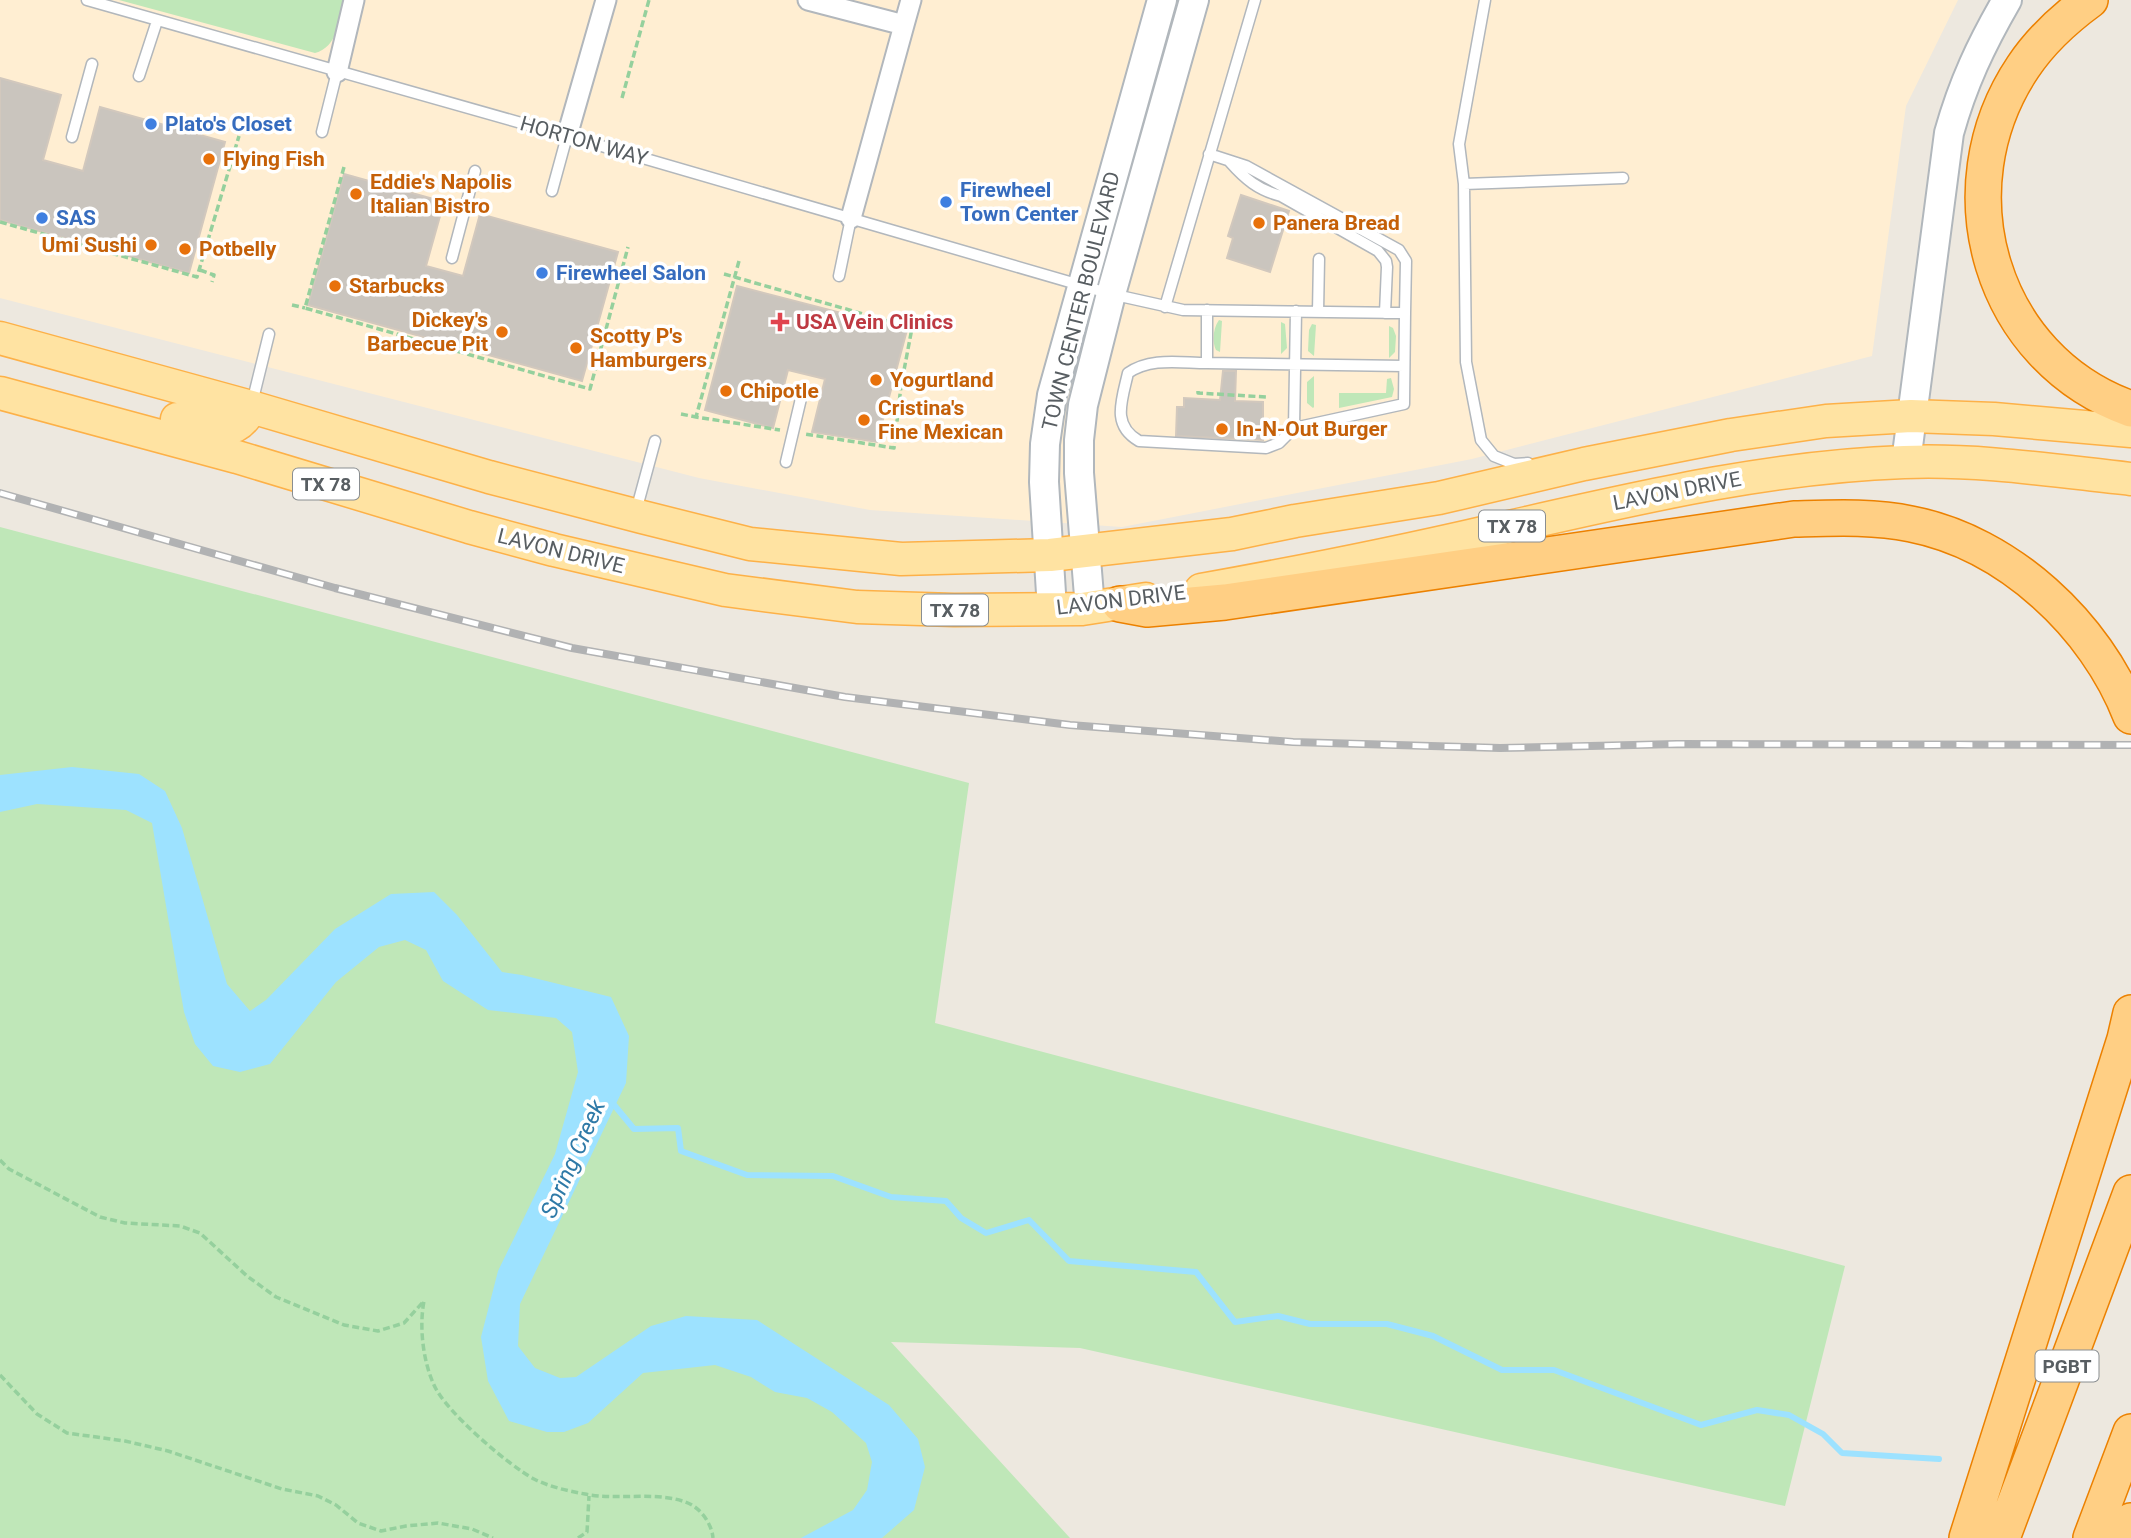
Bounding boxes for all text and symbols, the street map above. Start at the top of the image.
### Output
street label: HORTON WAY [517,111,651,171]
place label: Plato's Closet [165,112,292,136]
marker: Plato's Closet [143,116,159,132]
place label: Flying Fish [223,147,325,171]
marker: Flying Fish [201,151,217,167]
street label: TOWN CENTER BOULEVARD [1037,169,1125,433]
place label: Eddie's Napolis Italian Bistro [370,170,512,218]
place label: Firewheel Town Center [960,178,1079,226]
marker: Eddie's Napolis Italian Bistro [348,186,364,202]
marker: Firewheel Town Center [938,194,954,210]
place label: SAS [56,206,96,230]
marker: SAS [34,210,50,226]
place label: Panera Bread [1273,211,1400,235]
marker: Panera Bread [1251,215,1267,231]
place label: Umi Sushi [41,233,137,257]
marker: Umi Sushi [143,237,159,253]
place label: Potbelly [199,237,277,261]
marker: Potbelly [177,241,193,257]
place label: Firewheel Salon [556,261,706,285]
marker: Firewheel Salon [534,265,550,281]
place label: Starbucks [349,274,445,298]
marker: Starbucks [327,278,343,294]
place label: Dickey's Barbecue Pit [367,308,488,356]
place label: USA Vein Clinics [796,310,953,334]
marker: USA Vein Clinics [770,312,790,332]
marker: Dickey's Barbecue Pit [494,324,510,340]
place label: Scotty P's Hamburgers [590,324,707,372]
marker: Scotty P's Hamburgers [568,340,584,356]
place label: Yogurtland [890,368,994,392]
marker: Yogurtland [868,372,884,388]
place label: Chipotle [740,379,819,403]
marker: Chipotle [718,383,734,399]
place label: Cristina's Fine Mexican [878,396,1003,444]
marker: Cristina's Fine Mexican [856,412,872,428]
place label: In-N-Out Burger [1236,417,1388,441]
marker: In-N-Out Burger [1214,421,1230,437]
street label: LAVON DRIVE [1611,467,1743,515]
road number: TX 78 [293,468,359,499]
road number: TX 78 [1479,510,1545,541]
street label: LAVON DRIVE [495,524,627,578]
street label: LAVON DRIVE [1055,580,1187,620]
road number: TX 78 [922,594,988,625]
water label: Spring Creek [535,1095,611,1222]
road number: PGBT [2036,1350,2098,1382]

